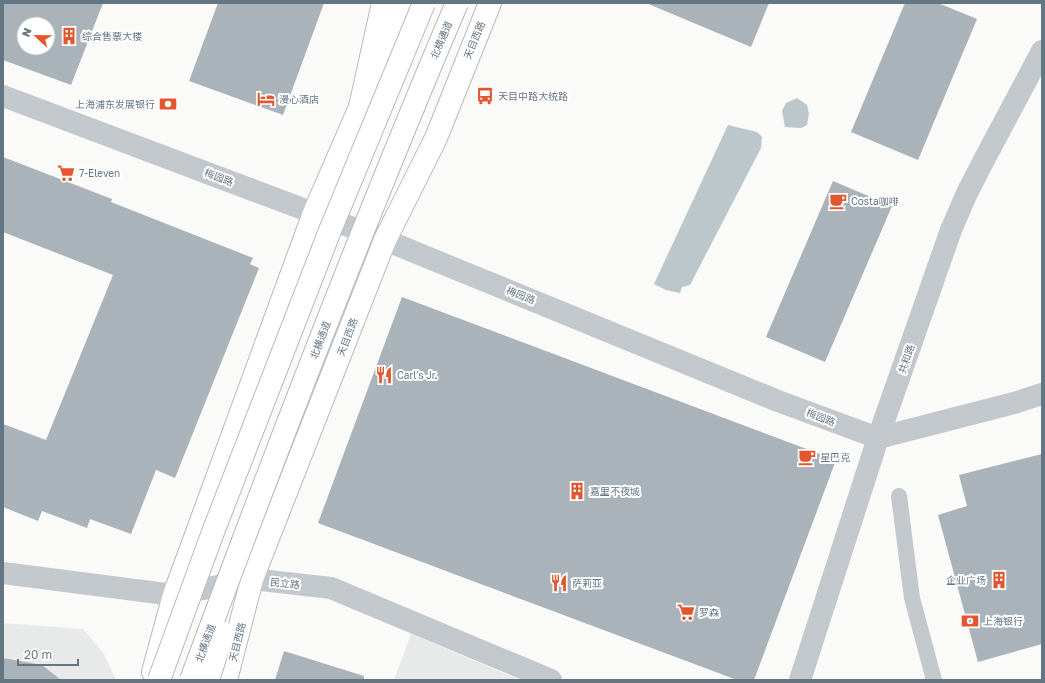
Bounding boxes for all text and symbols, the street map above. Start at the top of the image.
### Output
north arrow [16,16,56,56]
street label: 北横通道 [428,19,454,61]
street label: 天目西路 [461,19,487,61]
text: N [19,26,34,38]
building icon: 综合售票大楼 [59,26,79,46]
place label: 综合售票大楼 [82,30,142,42]
bus stop icon: 天目中路大统路 [475,86,495,106]
hotel icon: 漫心酒店 [256,89,276,109]
place label: 天目中路大统路 [498,90,568,102]
place label: 漫心酒店 [279,93,319,105]
bank icon: 上海浦东发展银行 [158,94,178,114]
place label: 上海浦东发展银行 [75,98,155,110]
supermarket icon: 7-Eleven [56,163,76,183]
street label: 梅园路 [203,166,235,188]
place label: 7-Eleven [79,167,120,179]
cafe icon: Costa咖啡 [828,191,848,211]
place label: Costa咖啡 [851,195,899,207]
street label: 梅园路 [505,284,537,306]
street label: 天目西路 [334,316,360,358]
street label: 北横通道 [307,319,333,361]
street label: 共和路 [895,343,917,375]
restaurant icon: Carl's Jr. [374,365,394,385]
place label: Carl's Jr. [397,369,437,381]
street label: 梅园路 [805,406,837,428]
cafe icon: 星巴克 [797,447,817,467]
place label: 星巴克 [820,451,850,463]
building icon: 嘉里不夜城 [567,481,587,501]
place label: 嘉里不夜城 [590,485,640,497]
building icon: 企业广场 [989,570,1009,590]
restaurant icon: 萨莉亚 [549,573,569,593]
place label: 企业广场 [946,574,986,586]
street label: 民立路 [269,575,301,591]
place label: 萨莉亚 [572,577,602,589]
supermarket icon: 罗森 [676,602,696,622]
place label: 罗森 [699,606,719,618]
bank icon: 上海银行 [960,611,980,631]
place label: 上海银行 [983,615,1023,627]
street label: 天目西路 [226,621,248,663]
street label: 北横通道 [193,622,217,664]
scale bar [18,641,78,667]
text: 20 m [24,647,52,662]

